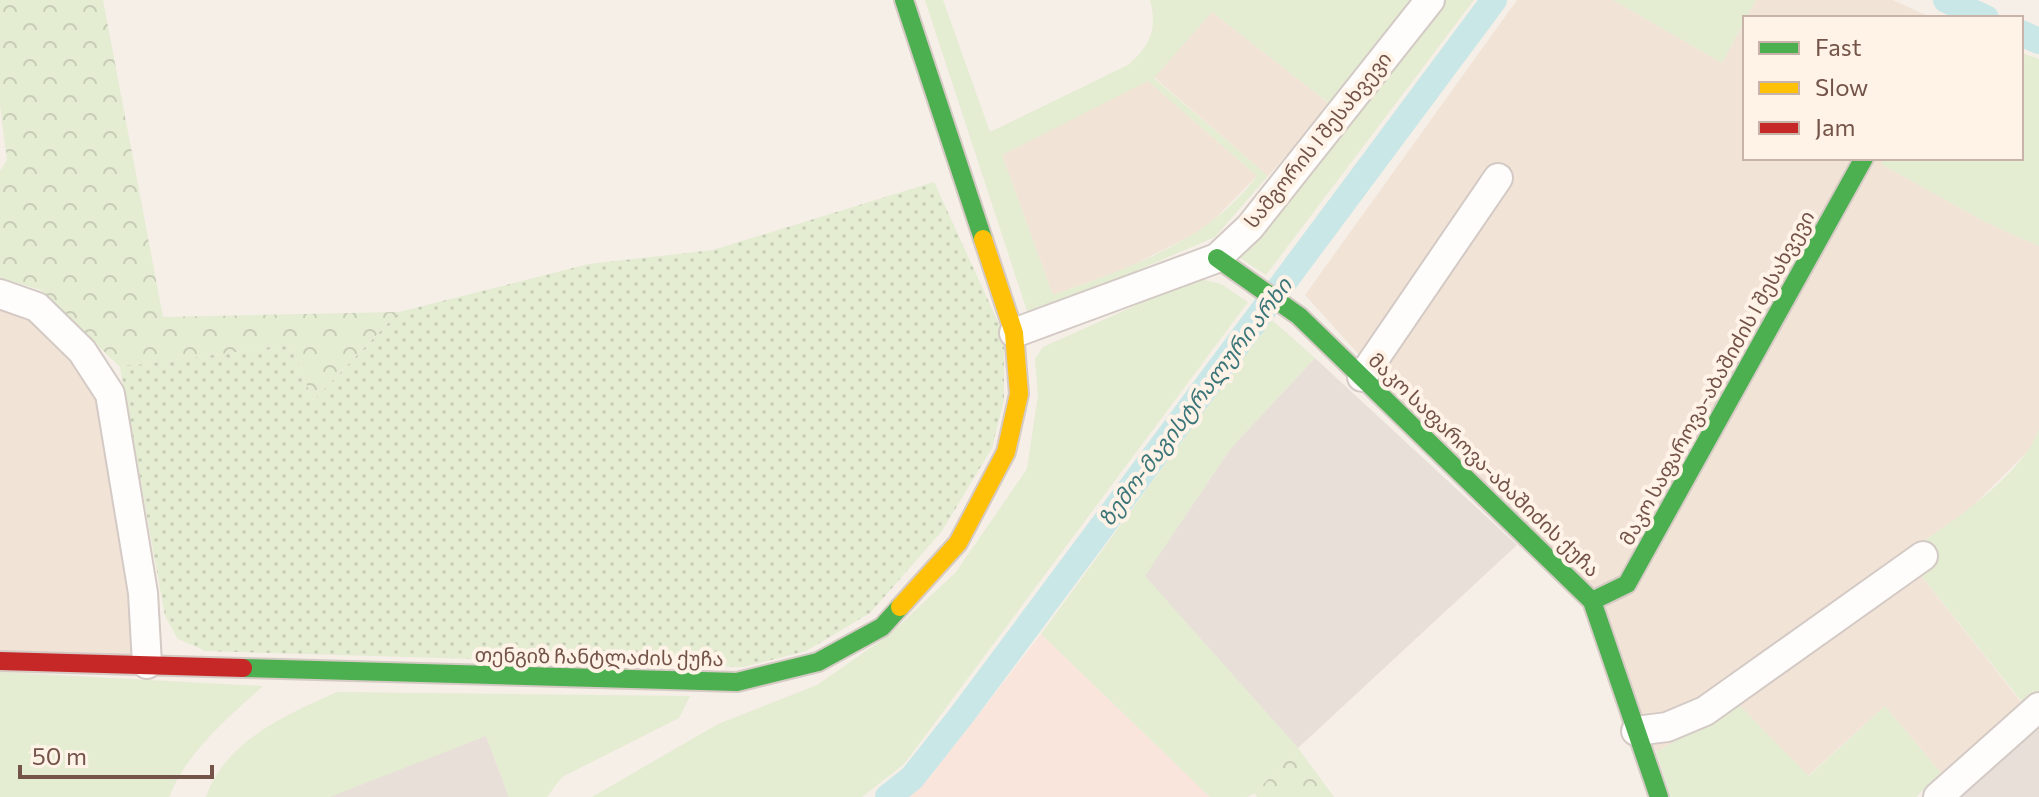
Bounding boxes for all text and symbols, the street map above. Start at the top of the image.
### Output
legend [1743,16,2023,160]
text: Fast [1815,32,1862,61]
street label: სამგორის I შესახვევი [1239,46,1396,233]
text: Slow [1815,72,1868,101]
text: Jam [1815,112,1855,141]
street label: მაკო საფაროვა-აბაშიძის I შესახვევი [1614,206,1819,549]
water label: ზემო-მაგისტრალური არხი [1092,271,1298,532]
street label: მაკო საფაროვა-აბაშიძის ქუჩა [1364,347,1605,582]
street label: თენგიზ ჩანტლაძის ქუჩა [474,642,724,672]
scale bar [20,729,212,779]
text: 50 m [32,741,87,770]

